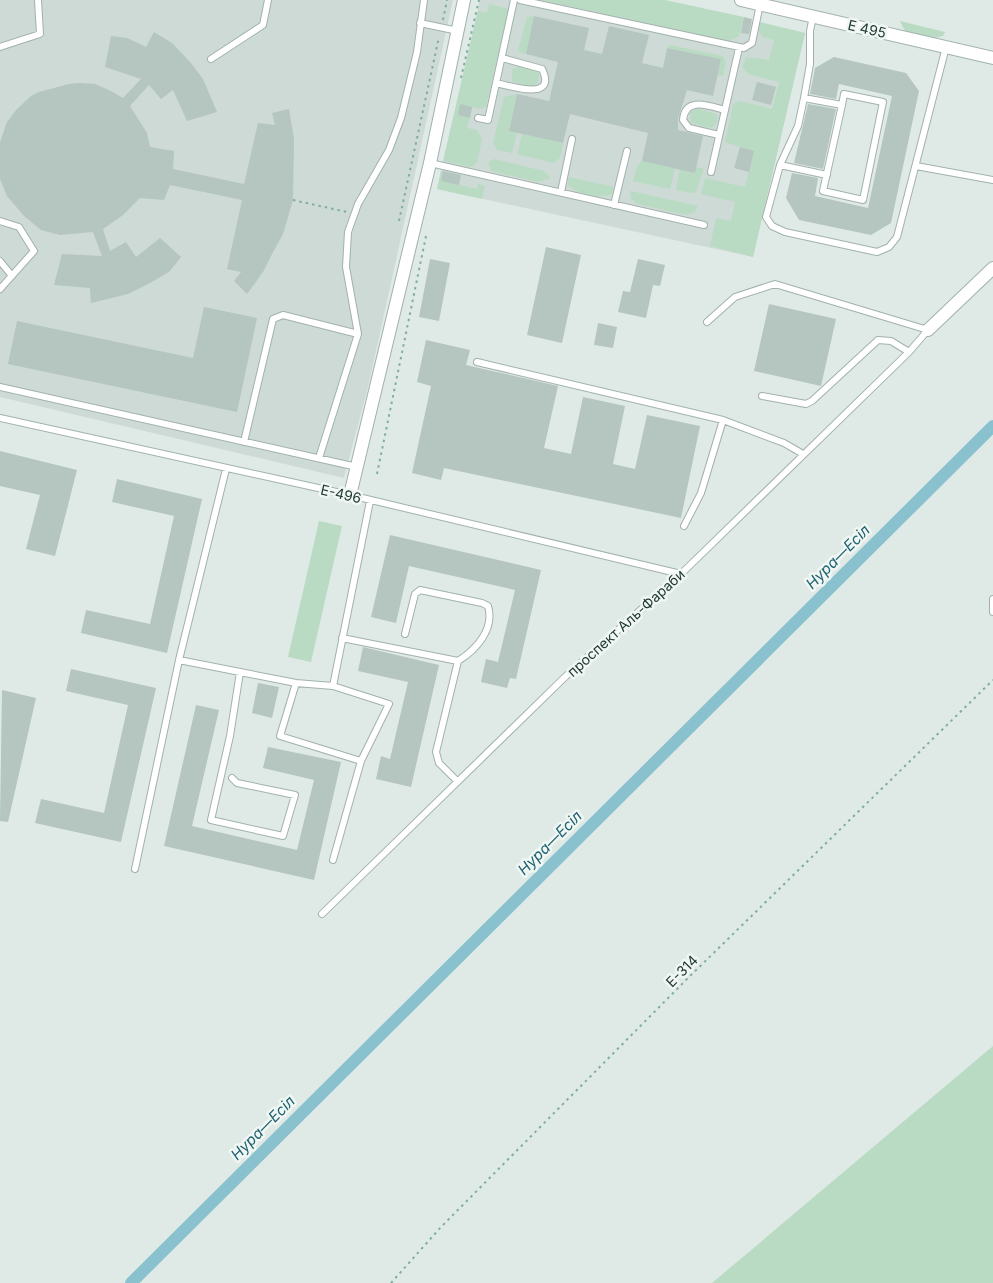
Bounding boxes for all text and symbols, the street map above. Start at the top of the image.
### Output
street label: E 495 [846,16,888,41]
street label: E-496 [319,481,363,506]
water label: Нура—Есіл [802,520,874,593]
street label: проспект Аль-Фараби [563,565,688,680]
water label: Нура—Есіл [514,806,586,879]
street label: E-314 [662,951,701,990]
water label: Нура—Есіл [227,1091,299,1164]

